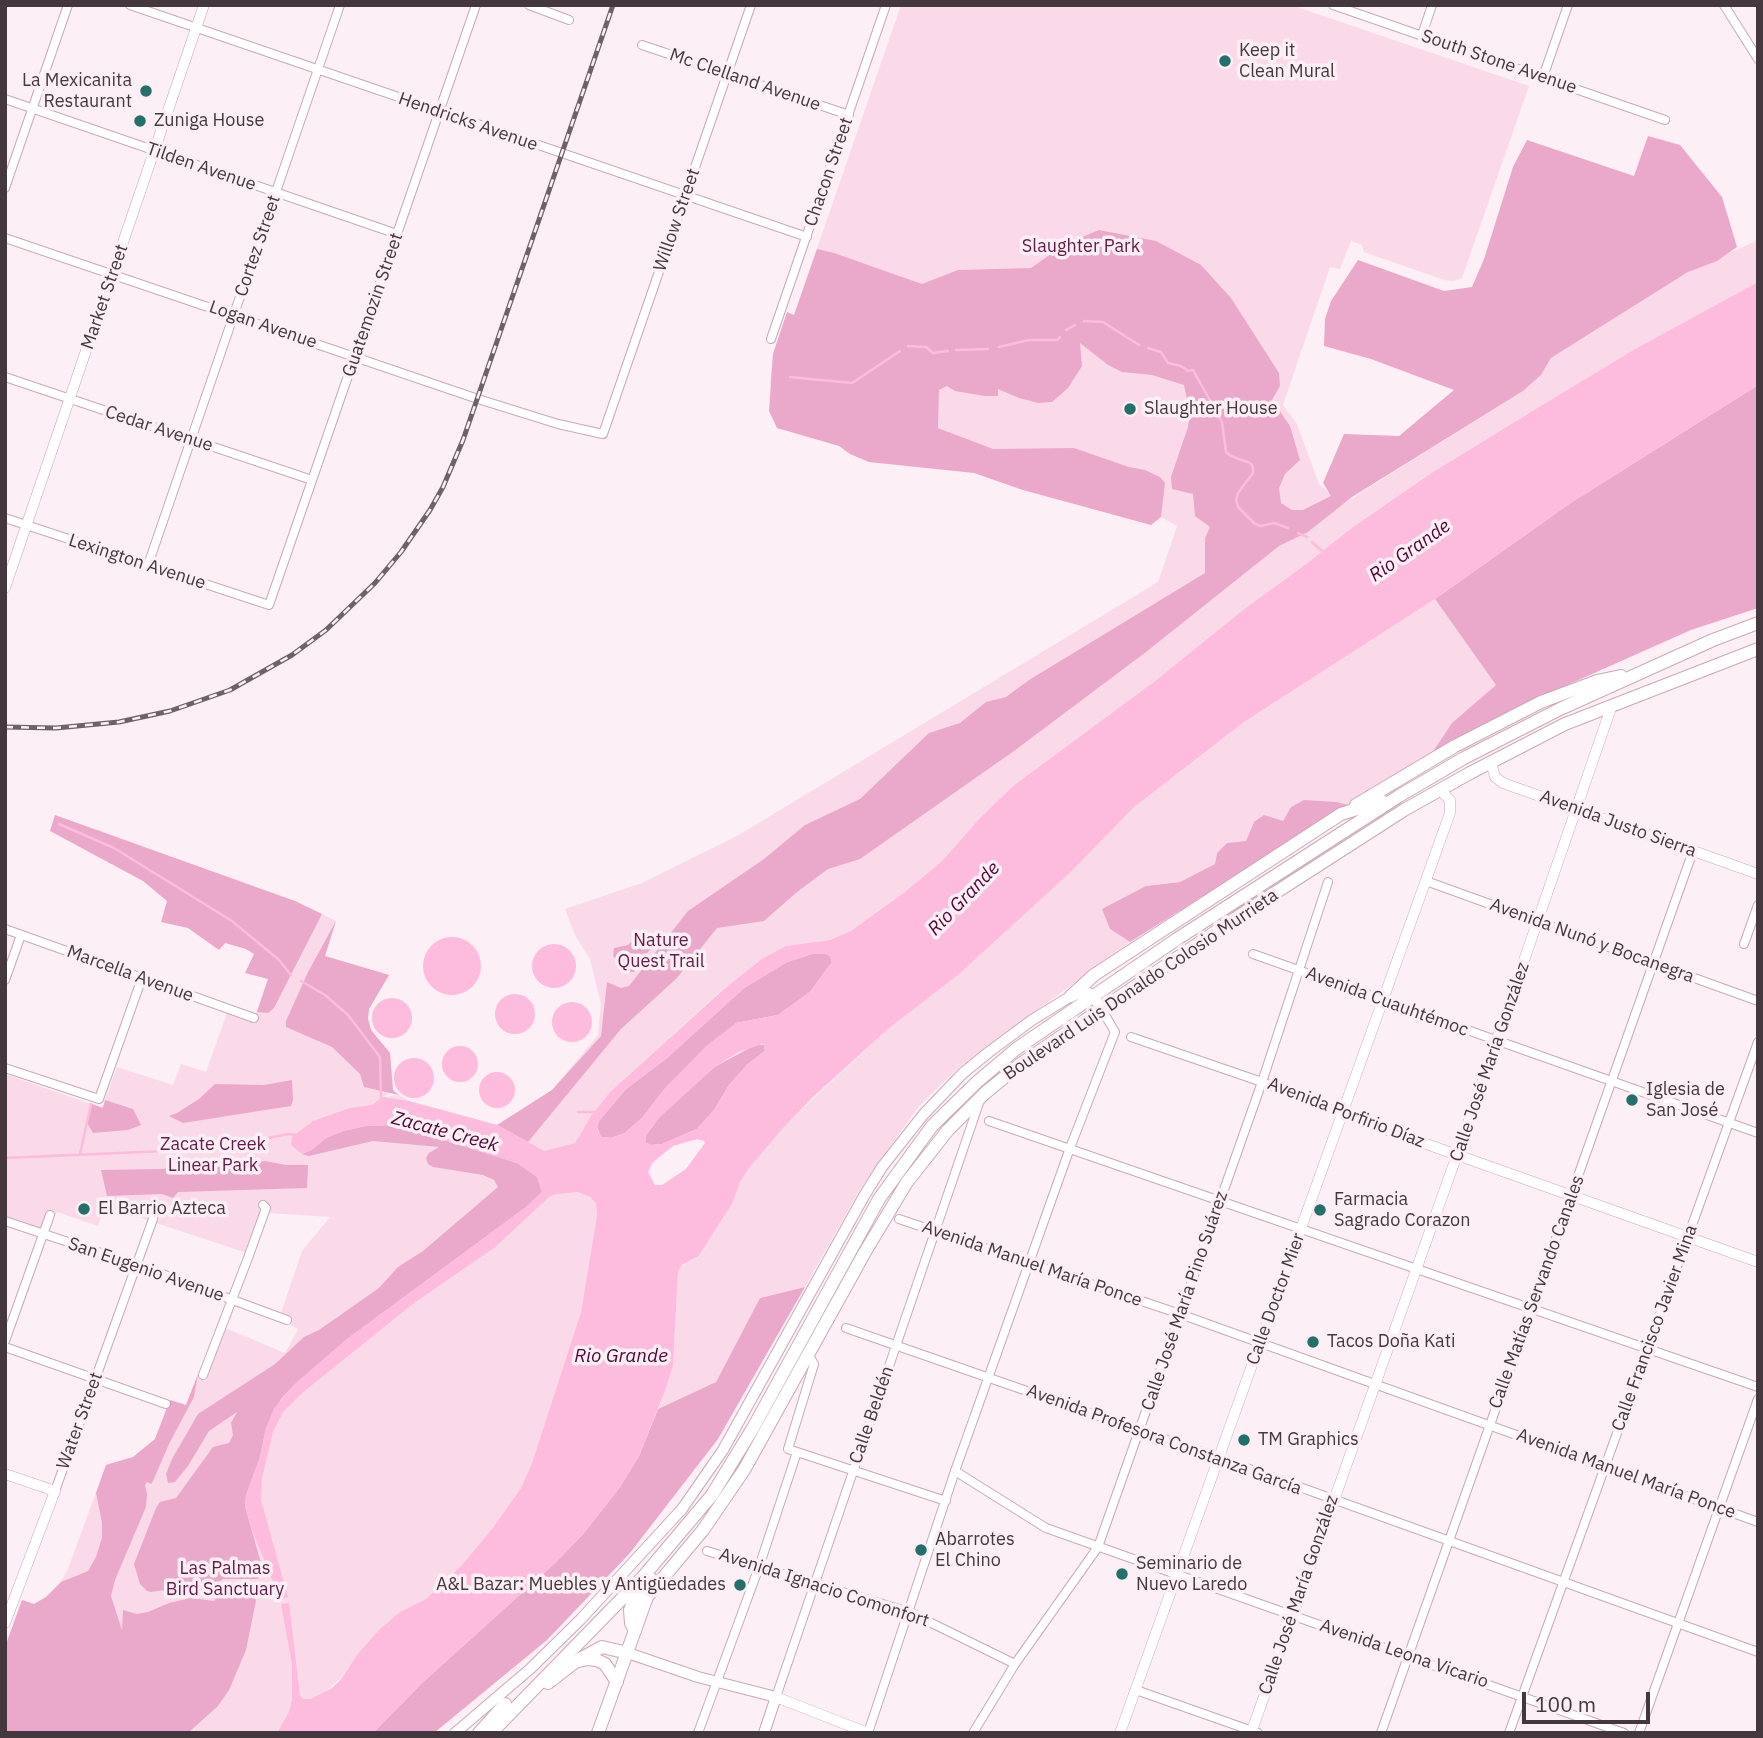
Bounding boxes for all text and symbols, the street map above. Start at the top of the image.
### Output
street label: South Stone Avenue [1419,25,1579,99]
place label: Keep it Clean Mural [1239,40,1335,82]
street label: Mc Clelland Avenue [667,44,823,116]
marker: Keep it Clean Mural [1217,53,1233,69]
place label: La Mexicanita Restaurant [22,70,132,112]
marker: La Mexicanita Restaurant [138,83,154,99]
street label: Hendricks Avenue [396,88,540,156]
place label: Zuniga House [154,110,264,132]
marker: Zuniga House [132,113,148,129]
street label: Chacon Street [800,115,858,229]
street label: Tilden Avenue [143,138,259,196]
street label: Willow Street [649,166,705,274]
street label: Cortez Street [231,192,285,300]
street label: Guatemozin Street [338,230,408,380]
park label: Slaughter Park [1022,236,1140,258]
street label: Market Street [77,242,133,352]
street label: Logan Avenue [206,296,320,354]
place label: Slaughter House [1144,398,1278,420]
street label: Cedar Avenue [102,401,216,457]
marker: Slaughter House [1122,401,1138,417]
water label: Rio Grande [1365,515,1455,587]
street label: Lexington Avenue [66,530,208,594]
street label: Avenida Justo Sierra [1537,786,1699,862]
water label: Rio Grande [923,857,1005,941]
street label: Boulevard Luis Donaldo Colosio Murrieta [1000,885,1282,1085]
street label: Avenida Nunó y Bocanegra [1487,894,1697,988]
park label: Nature Quest Trail [617,930,705,972]
street label: Marcella Avenue [64,941,196,1007]
street label: Calle José María González [1446,959,1534,1165]
street label: Avenida Cuauhtémoc [1303,963,1471,1041]
street label: Avenida Porfirio Díaz [1265,1073,1427,1153]
place label: Iglesia de San José [1646,1079,1725,1122]
marker: Iglesia de San José [1624,1092,1640,1108]
water label: Zacate Creek [389,1107,501,1157]
park label: Zacate Creek Linear Park [160,1134,266,1176]
street label: Calle Matías Servando Canales [1485,1172,1589,1412]
street label: Calle José María Pino Suárez [1137,1188,1233,1414]
place label: Farmacia Sagrado Corazon [1334,1189,1470,1232]
place label: El Barrio Azteca [98,1198,226,1220]
marker: El Barrio Azteca [76,1201,92,1217]
marker: Farmacia Sagrado Corazon [1312,1202,1328,1218]
street label: Avenida Manuel María Ponce [919,1216,1145,1312]
street label: Calle Francisco Javier Mina [1608,1222,1702,1434]
street label: Calle Doctor Mier [1242,1230,1310,1368]
street label: San Eugenio Avenue [65,1233,227,1307]
place label: Tacos Doña Kati [1327,1331,1456,1353]
marker: Tacos Doña Kati [1305,1334,1321,1350]
water label: Rio Grande [574,1346,668,1368]
street label: Calle Beldén [845,1363,899,1467]
street label: Water Street [52,1369,108,1473]
street label: Avenida Profesora Constanza García [1023,1380,1305,1500]
street label: Avenida Manuel María Ponce [1514,1424,1738,1524]
place label: TM Graphics [1258,1429,1359,1451]
marker: TM Graphics [1236,1432,1252,1448]
street label: Calle José María González [1255,1492,1343,1698]
place label: Abarrotes El Chino [935,1529,1015,1572]
marker: Abarrotes El Chino [913,1542,929,1558]
street label: Avenida Ignacio Comonfort [716,1544,932,1632]
place label: Seminario de Nuevo Laredo [1136,1553,1247,1596]
park label: Las Palmas Bird Sanctuary [166,1558,284,1600]
marker: Seminario de Nuevo Laredo [1114,1566,1130,1582]
place label: A&L Bazar: Muebles y Antigüedades [436,1574,726,1596]
marker: A&L Bazar: Muebles y Antigüedades [732,1577,748,1593]
street label: Avenida Leona Vicario [1317,1615,1491,1693]
scale bar [1525,1678,1653,1722]
text: 100 m [1535,1690,1596,1718]

